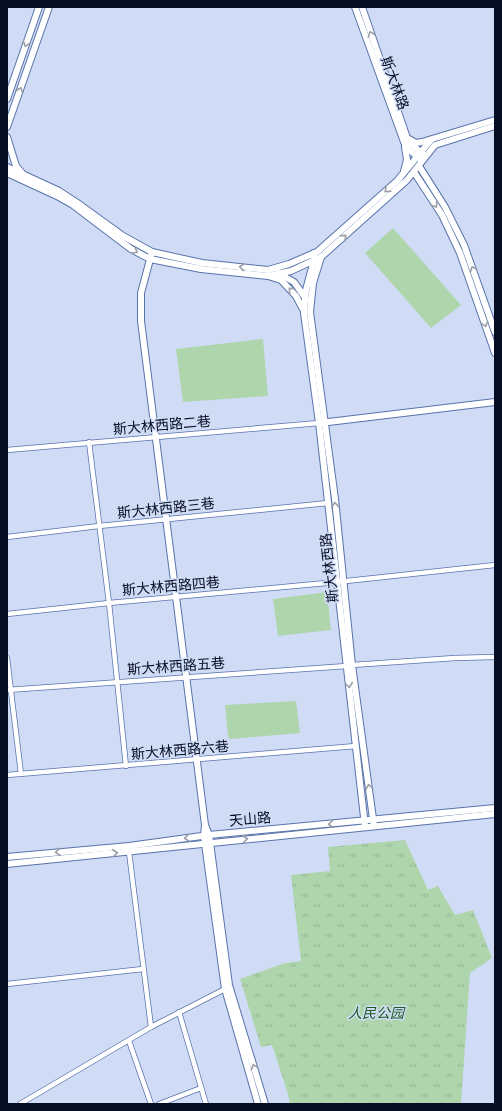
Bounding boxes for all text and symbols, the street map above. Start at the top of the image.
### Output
one-way arrow [367,31,376,38]
one-way arrow [22,40,31,47]
street label: 斯大林路 [375,53,414,113]
one-way arrow [15,87,24,94]
one-way arrow [384,185,391,192]
one-way arrow [430,200,437,207]
one-way arrow [339,234,347,241]
one-way arrow [131,247,139,254]
one-way arrow [239,263,245,272]
one-way arrow [469,266,477,273]
one-way arrow [288,287,295,295]
one-way arrow [480,321,489,328]
street label: 斯大林西路二巷 [112,411,212,440]
street label: 斯大林西路三巷 [116,493,216,524]
one-way arrow [331,502,340,508]
street label: 斯大林西路 [315,532,344,604]
street label: 斯大林西路四巷 [121,572,221,601]
street label: 斯大林西路五巷 [126,653,226,680]
one-way arrow [344,682,353,688]
street label: 斯大林西路六巷 [130,736,230,765]
one-way arrow [365,784,374,790]
street label: 天山路 [228,807,272,832]
one-way arrow [328,819,334,828]
one-way arrow [184,833,191,842]
one-way arrow [242,835,248,844]
one-way arrow [55,848,61,857]
one-way arrow [112,849,119,858]
park label: 人民公园 [348,1003,406,1024]
one-way arrow [250,1063,259,1070]

